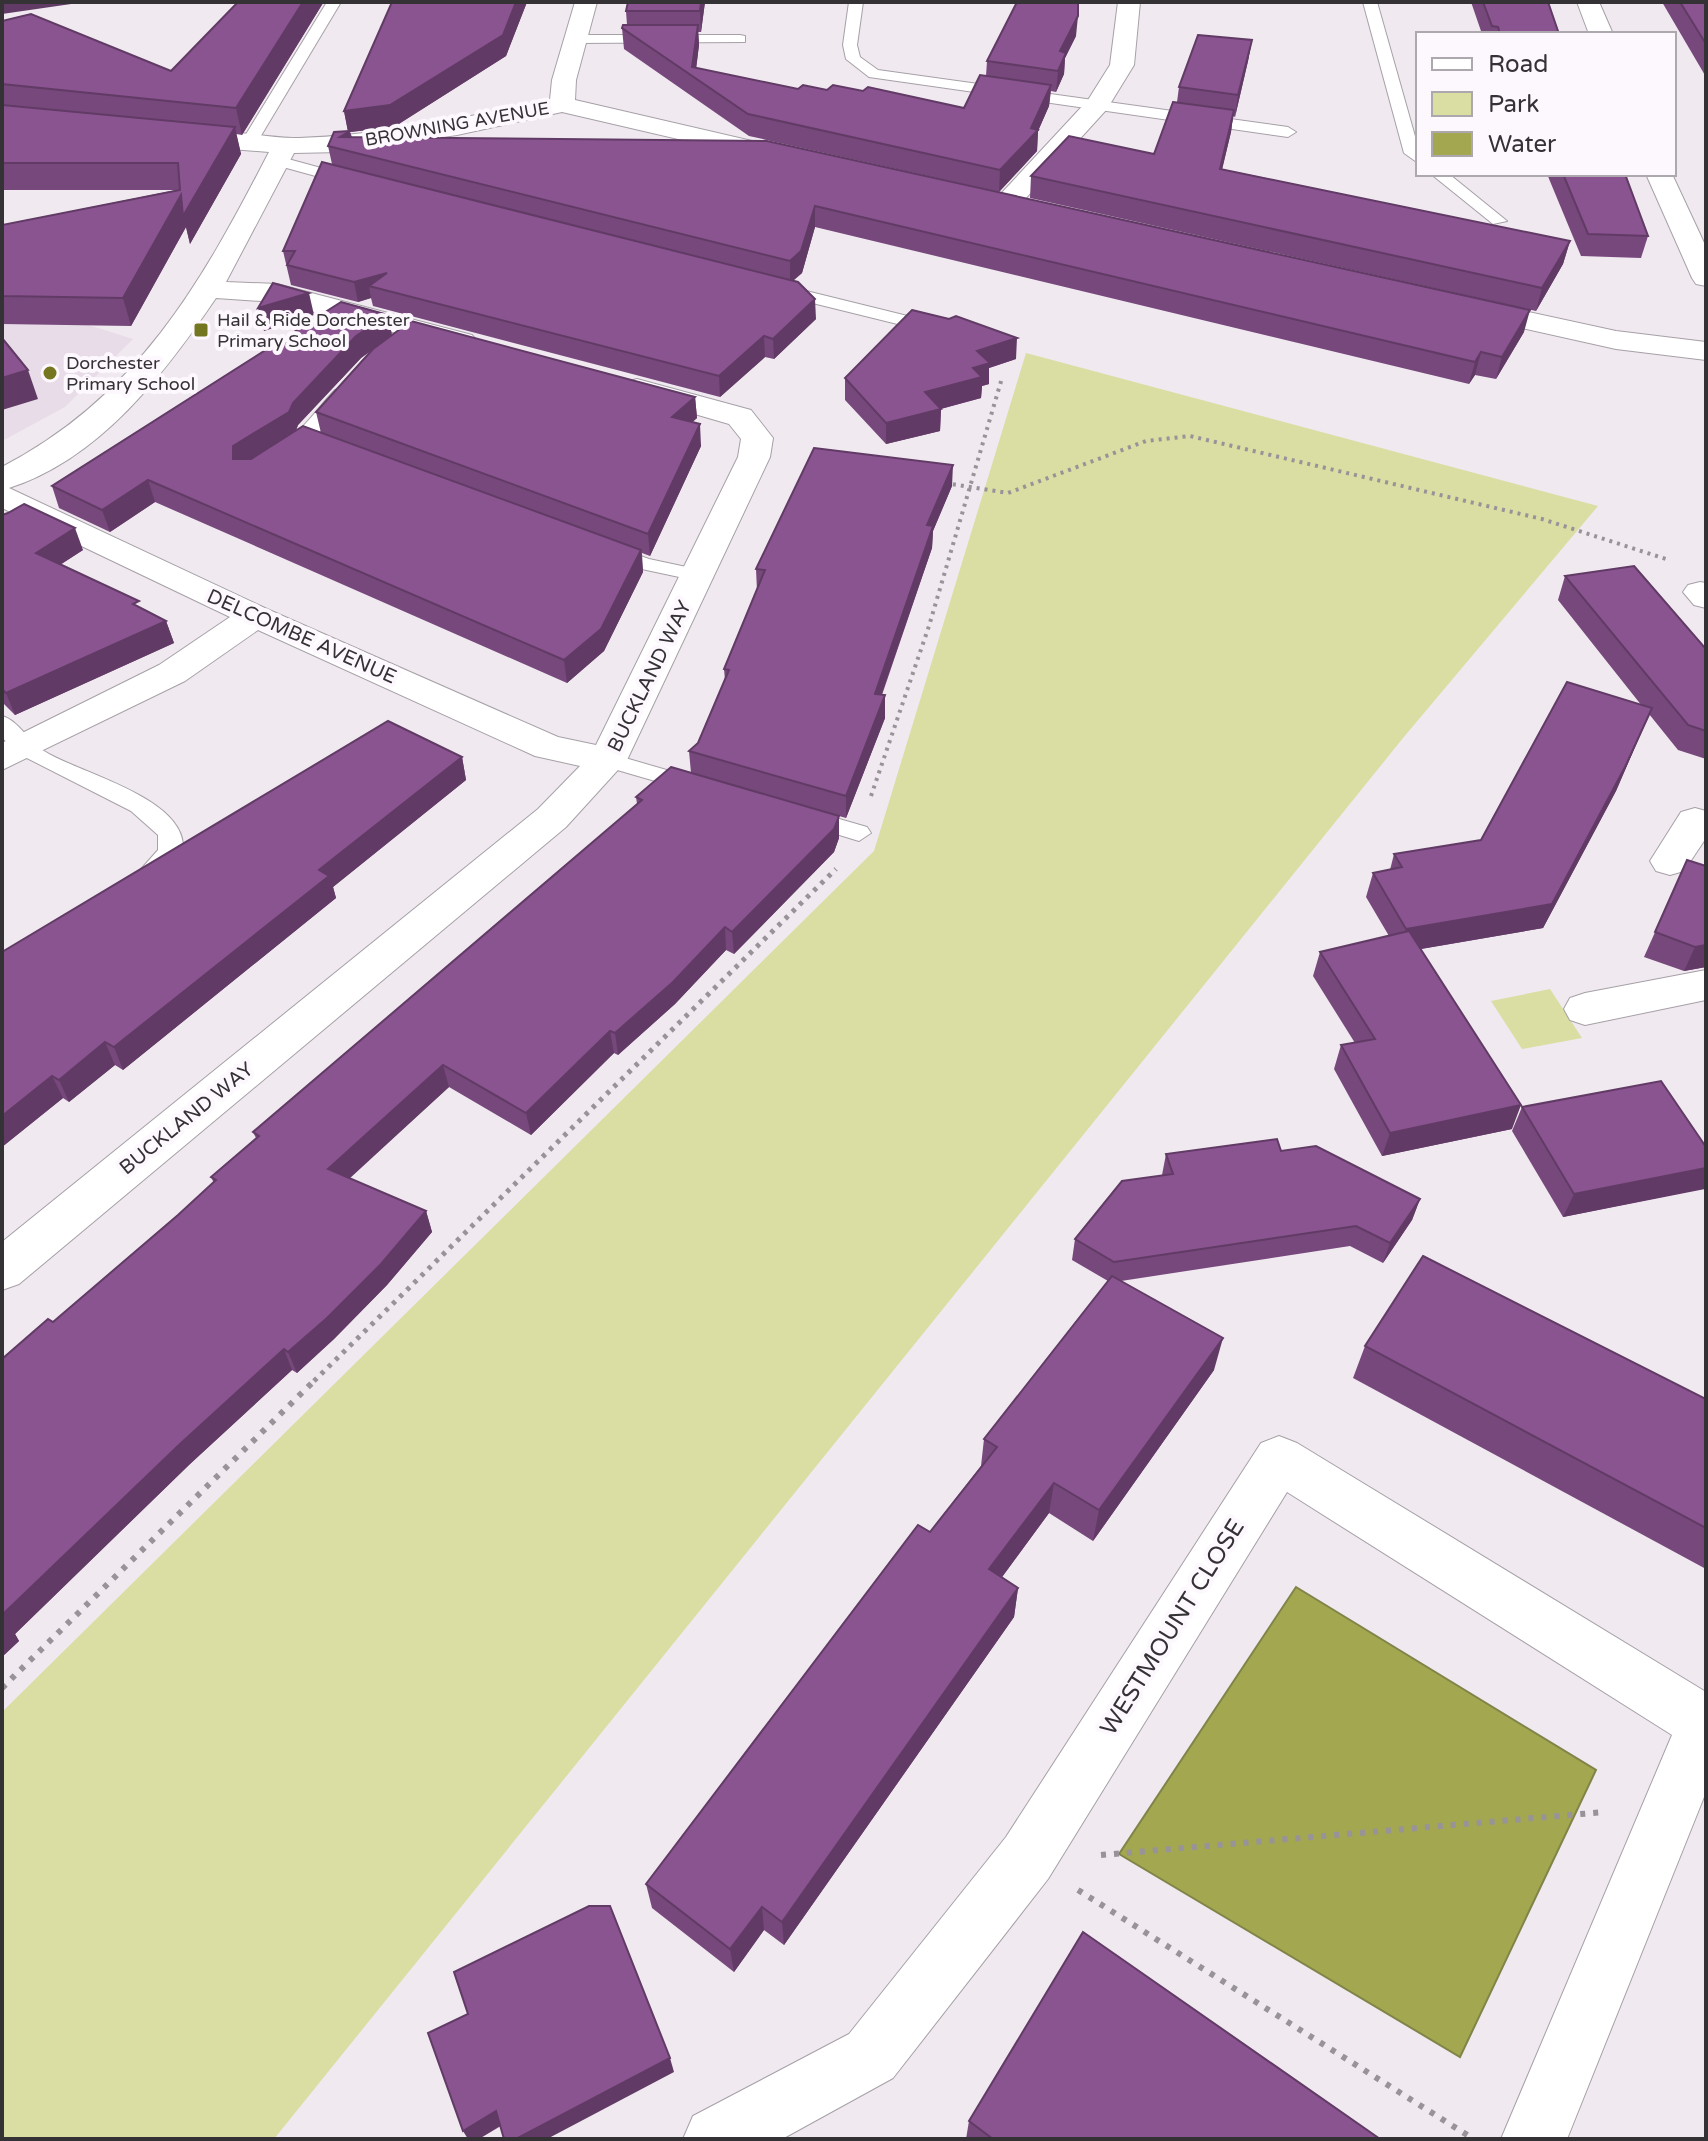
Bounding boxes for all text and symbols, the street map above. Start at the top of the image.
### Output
legend [1416,32,1676,176]
text: Road [1488,50,1548,79]
text: Park [1488,90,1539,119]
street label: BROWNING AVENUE [363,97,551,151]
text: Water [1488,130,1557,159]
place label: Hail & Ride Dorchester Primary School [217,309,410,352]
marker: Hail & Ride Dorchester Primary School [192,321,210,339]
place label: Dorchester Primary School [66,352,195,395]
marker: Dorchester Primary School [41,364,59,382]
street label: DELCOMBE AVENUE [203,584,400,690]
street label: BUCKLAND WAY [603,597,697,756]
street label: BUCKLAND WAY [115,1057,259,1180]
street label: WESTMOUNT CLOSE [1094,1514,1251,1741]

